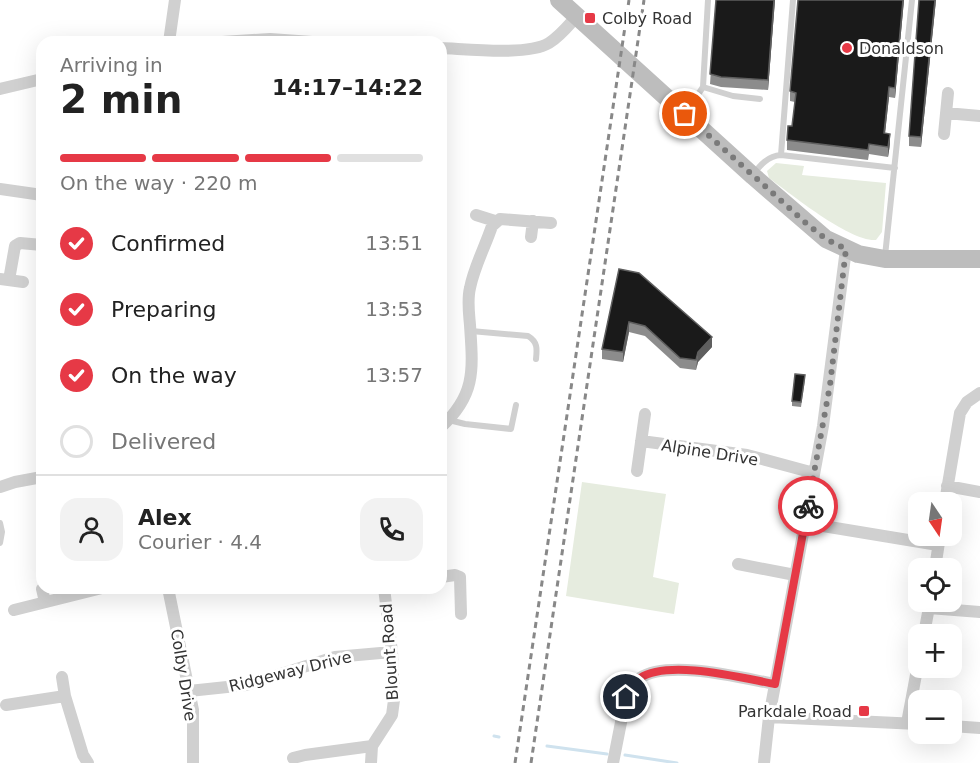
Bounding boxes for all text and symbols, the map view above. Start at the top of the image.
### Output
place label: Colby Road [602,9,692,28]
marker: Colby Road [583,11,597,25]
place label: Donaldson [859,39,944,58]
marker: Donaldson [840,41,854,55]
text: Arriving in [60,53,163,77]
text: 14:17–14:22 [272,75,423,100]
text: 2 min [60,77,182,122]
pin [659,88,710,139]
icon: bag [668,97,701,130]
text: On the way · 220 m [60,171,258,195]
icon: check [60,227,93,260]
text: Confirmed [111,231,225,256]
text: 13:51 [365,231,423,255]
icon: check [60,293,93,326]
text: Preparing [111,297,217,322]
text: 13:53 [365,297,423,321]
icon: check [60,359,93,392]
text: On the way [111,363,237,388]
text: 13:57 [365,363,423,387]
text: Delivered [111,429,216,454]
street label: Alpine Drive [660,435,760,470]
courier [778,476,838,536]
icon: bike [792,490,825,523]
north arrow [908,492,962,546]
map controls [908,492,962,744]
button: person [60,498,123,561]
button: phone [360,498,423,561]
text: Alex [138,505,192,530]
text: Courier · 4.4 [138,530,262,554]
button: locate [908,558,962,612]
street label: Blount Road [377,603,402,701]
button: + [908,624,962,678]
street label: Colby Drive [167,628,200,722]
street label: Ridgeway Drive [227,647,353,696]
pin [600,671,651,722]
icon: home [609,680,642,713]
button: − [908,690,962,744]
place label: Parkdale Road [738,702,852,721]
marker: Parkdale Road [857,704,871,718]

